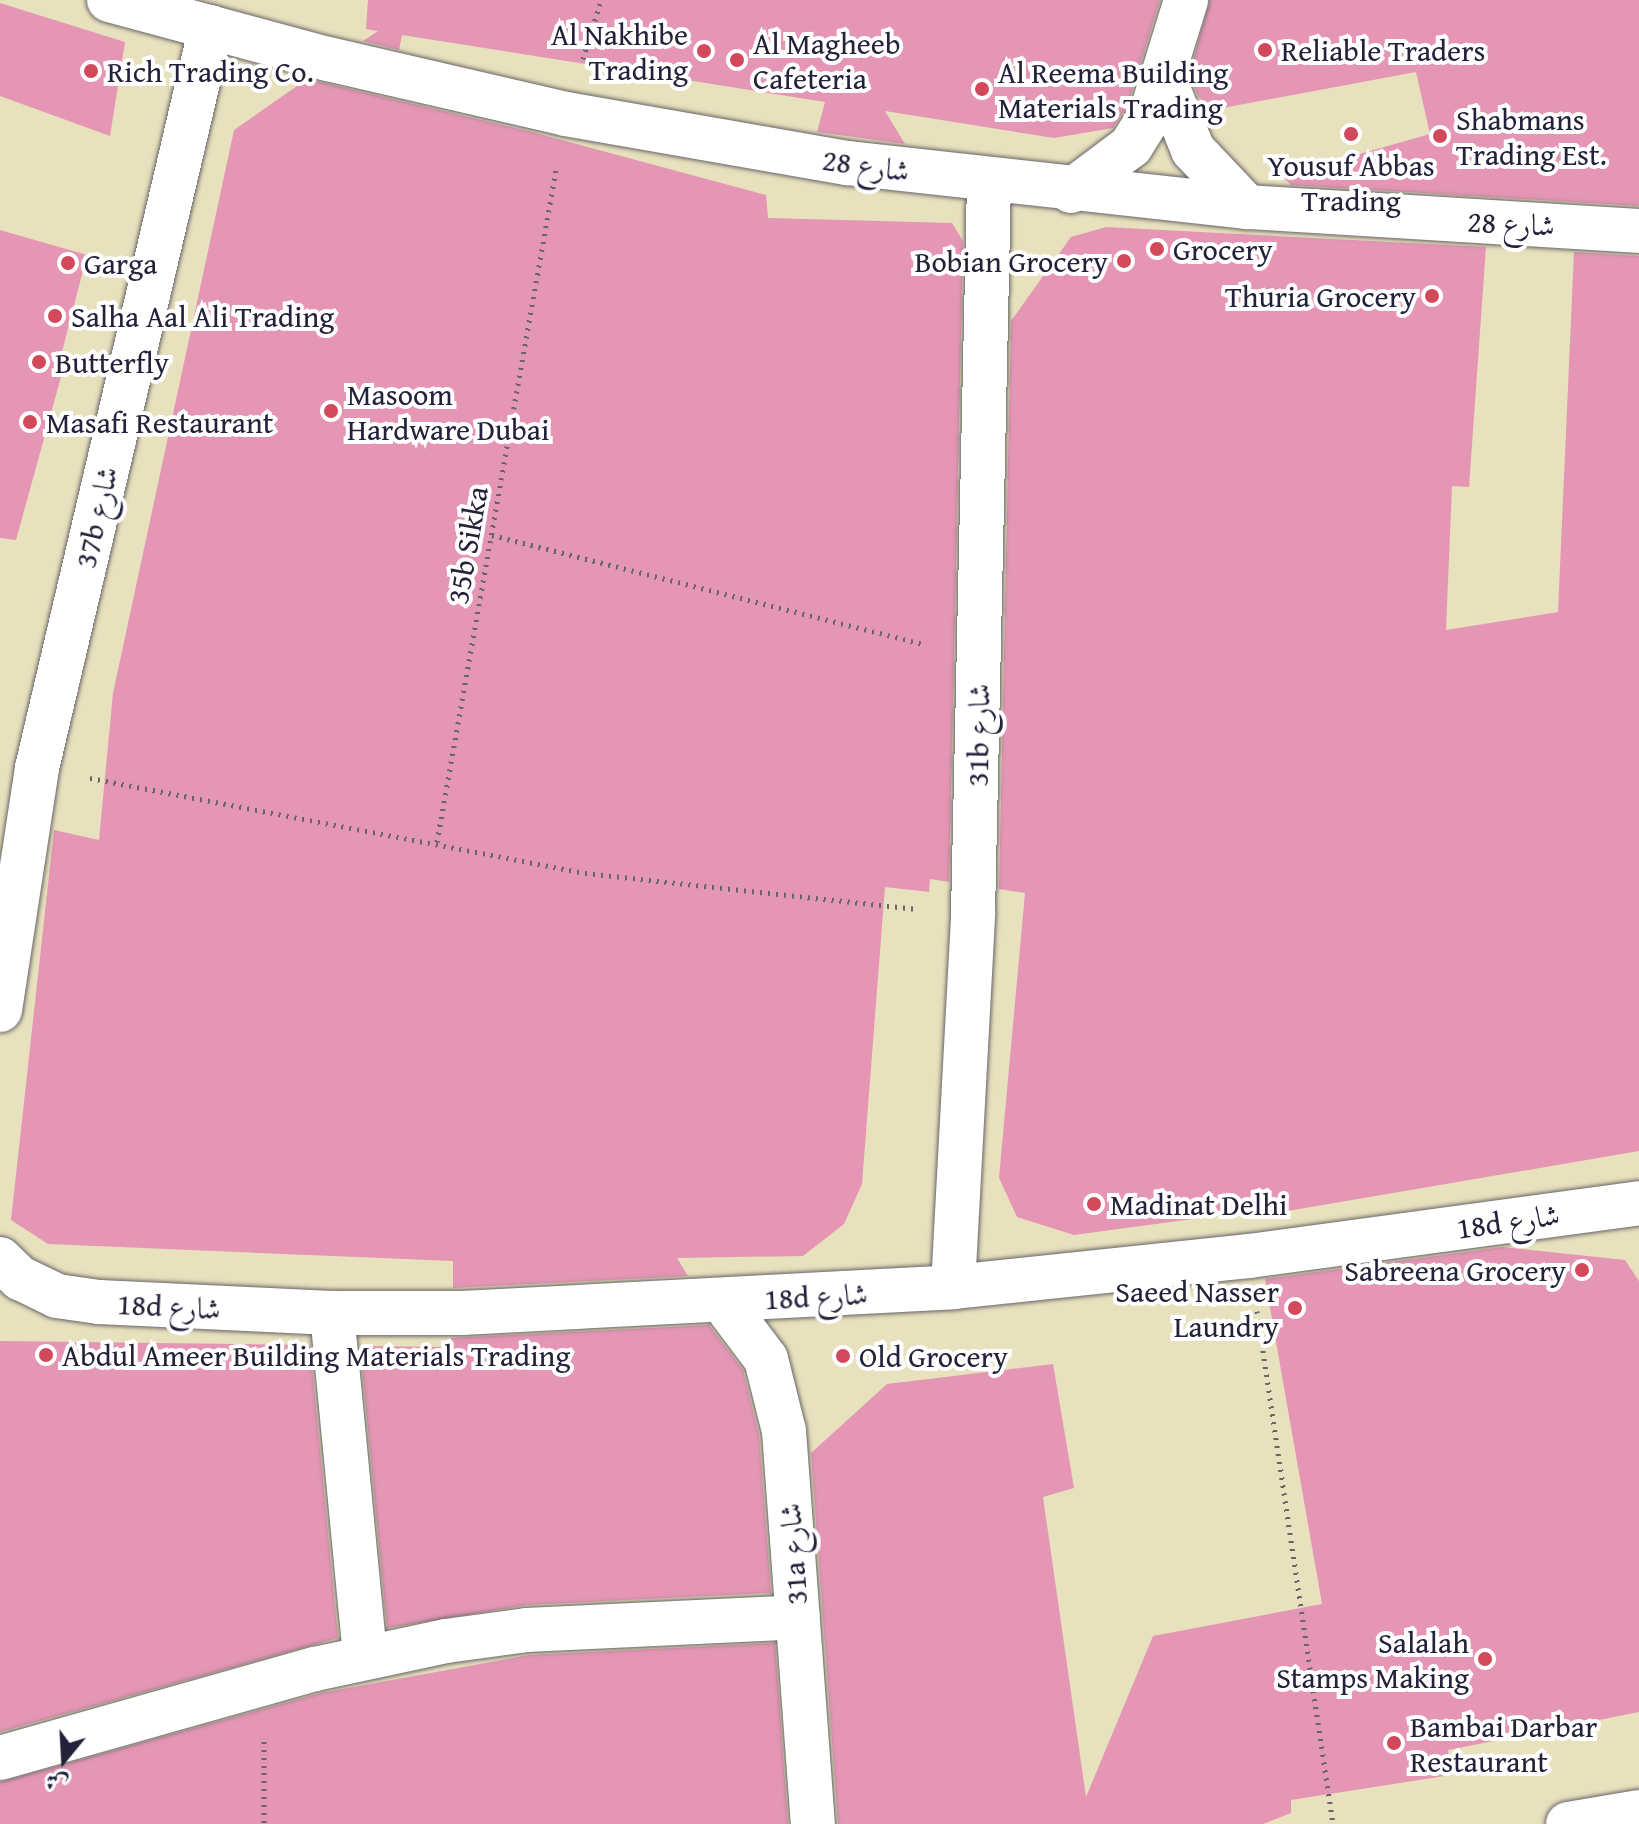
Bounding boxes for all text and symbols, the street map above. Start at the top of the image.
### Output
place label: Al Nakhibe Trading [551,16,688,86]
place label: Al Magheeb Cafeteria [753,25,900,96]
place label: Reliable Traders [1281,32,1485,68]
marker: Reliable Traders [1256,41,1274,59]
marker: Al Nakhibe Trading [695,42,713,60]
marker: Al Magheeb Cafeteria [728,51,746,69]
place label: Rich Trading Co. [107,53,314,89]
place label: Al Reema Building Materials Trading [998,54,1228,124]
marker: Rich Trading Co. [82,62,100,80]
marker: Al Reema Building Materials Trading [973,80,991,98]
place label: Shabmans Trading Est. [1456,101,1607,172]
marker: Yousuf Abbas Trading [1342,125,1360,143]
marker: Shabmans Trading Est. [1431,127,1449,145]
street label: شارع 28 [820,141,912,189]
place label: Yousuf Abbas Trading [1267,147,1435,218]
street label: شارع 28 [1466,203,1556,243]
place label: Grocery [1173,231,1273,267]
marker: Grocery [1148,240,1166,258]
place label: Bobian Grocery [915,243,1108,279]
place label: Garga [84,245,157,281]
marker: Bobian Grocery [1115,252,1133,270]
marker: Garga [59,254,77,272]
place label: Thuria Grocery [1225,278,1416,314]
marker: Thuria Grocery [1423,287,1441,305]
place label: Salha Aal Ali Trading [71,298,334,334]
marker: Salha Aal Ali Trading [46,307,64,325]
place label: Butterfly [55,344,169,380]
marker: Butterfly [30,353,48,371]
place label: Masoom Hardware Dubai [347,376,549,446]
marker: Masoom Hardware Dubai [322,402,340,420]
place label: Masafi Restaurant [46,404,273,440]
marker: Masafi Restaurant [21,413,39,431]
street label: 37b شارع [67,463,125,571]
street label: 35b Sikka [439,483,495,607]
street label: 31b شارع [959,683,997,787]
place label: Madinat Delhi [1110,1186,1287,1222]
marker: Madinat Delhi [1085,1195,1103,1213]
street label: 18d شارع [1454,1196,1562,1246]
place label: Sabreena Grocery [1344,1252,1566,1288]
marker: Sabreena Grocery [1573,1261,1591,1279]
place label: Saeed Nasser Laundry [1115,1273,1279,1344]
street label: 18d شارع [763,1275,869,1317]
street label: 18d شارع [116,1285,222,1327]
marker: Saeed Nasser Laundry [1286,1299,1304,1317]
place label: Abdul Ameer Building Materials Trading [62,1337,570,1373]
place label: Old Grocery [859,1338,1008,1374]
marker: Abdul Ameer Building Materials Trading [37,1346,55,1364]
marker: Old Grocery [834,1347,852,1365]
street label: 31a شارع [771,1502,815,1606]
place label: Salalah Stamps Making [1276,1624,1469,1694]
marker: Salalah Stamps Making [1476,1650,1494,1668]
place label: Bambai Darbar Restaurant [1410,1708,1597,1778]
north arrow [24,1720,104,1800]
marker: Bambai Darbar Restaurant [1385,1734,1403,1752]
text: ش [41,1764,72,1801]

